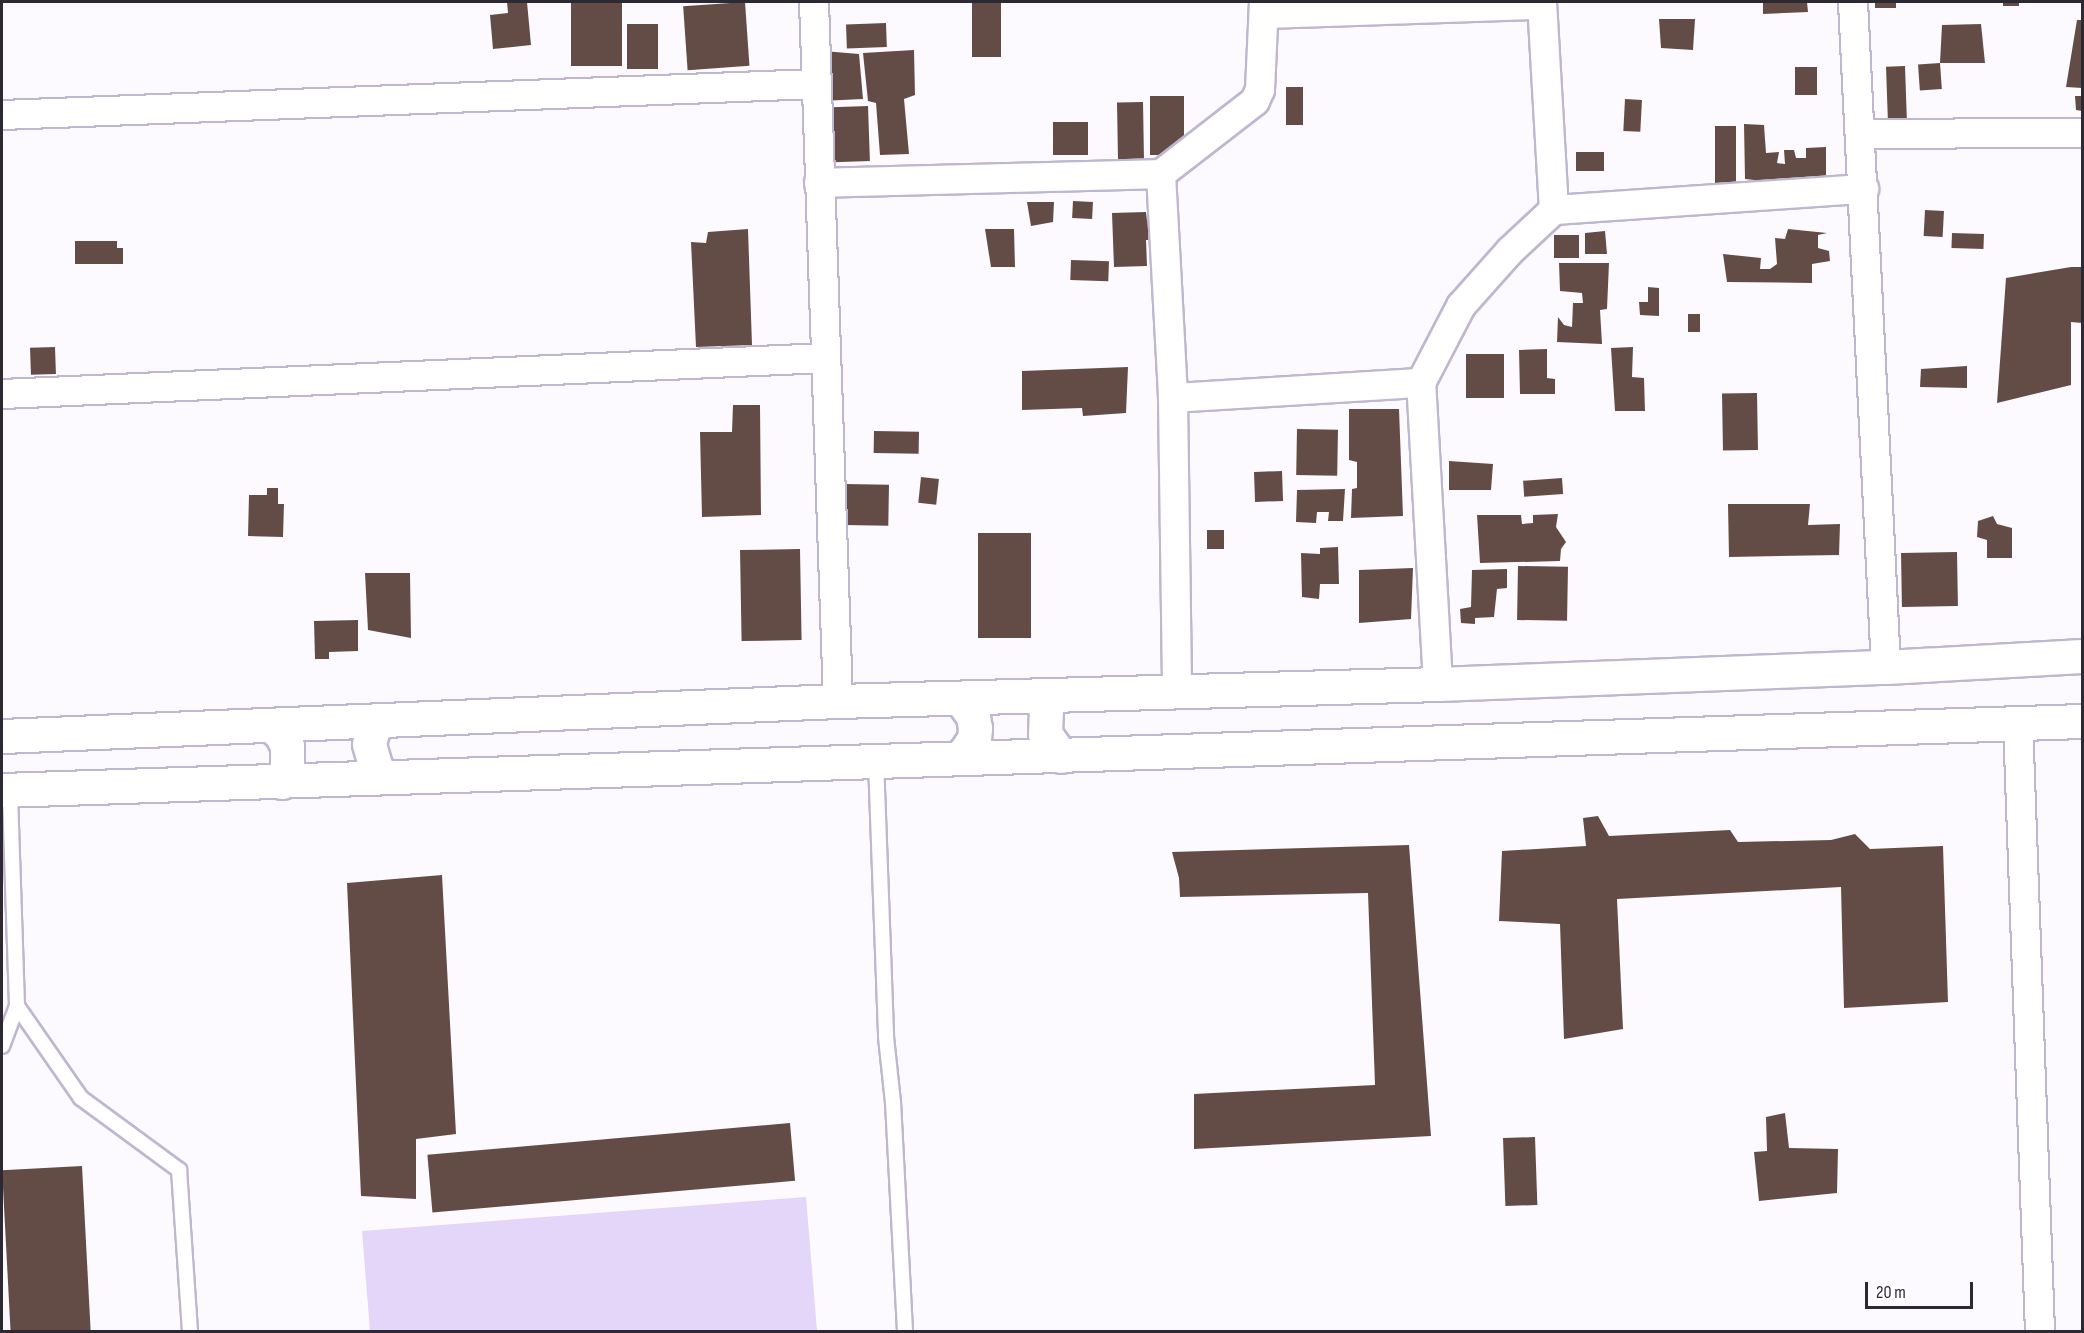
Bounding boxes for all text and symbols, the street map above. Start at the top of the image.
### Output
scale bar [1868,1270,1976,1308]
text: 20 m [1876,1282,1906,1303]

